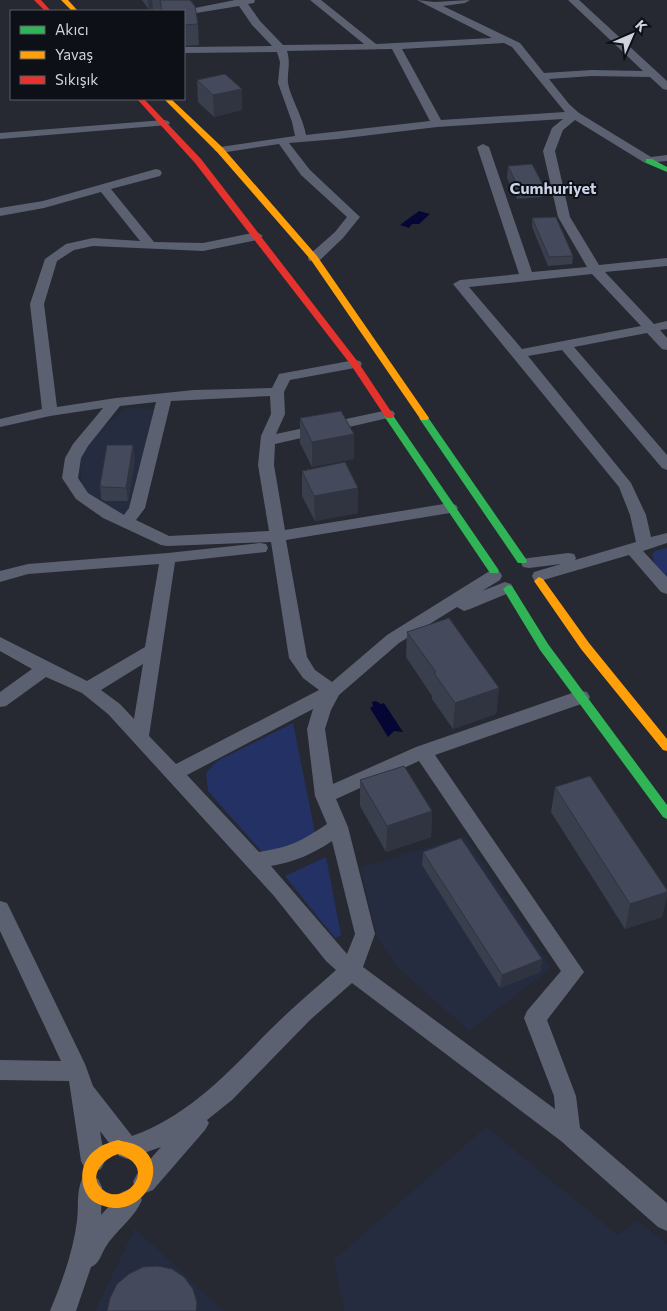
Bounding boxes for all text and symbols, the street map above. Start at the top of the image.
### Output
legend [10,10,185,100]
north arrow [607,10,657,60]
text: K [632,16,651,35]
text: Akıcı [55,20,89,38]
text: Yavaş [55,45,93,63]
text: Sıkışık [55,70,98,88]
district label: Cumhuriyet [509,178,597,197]

